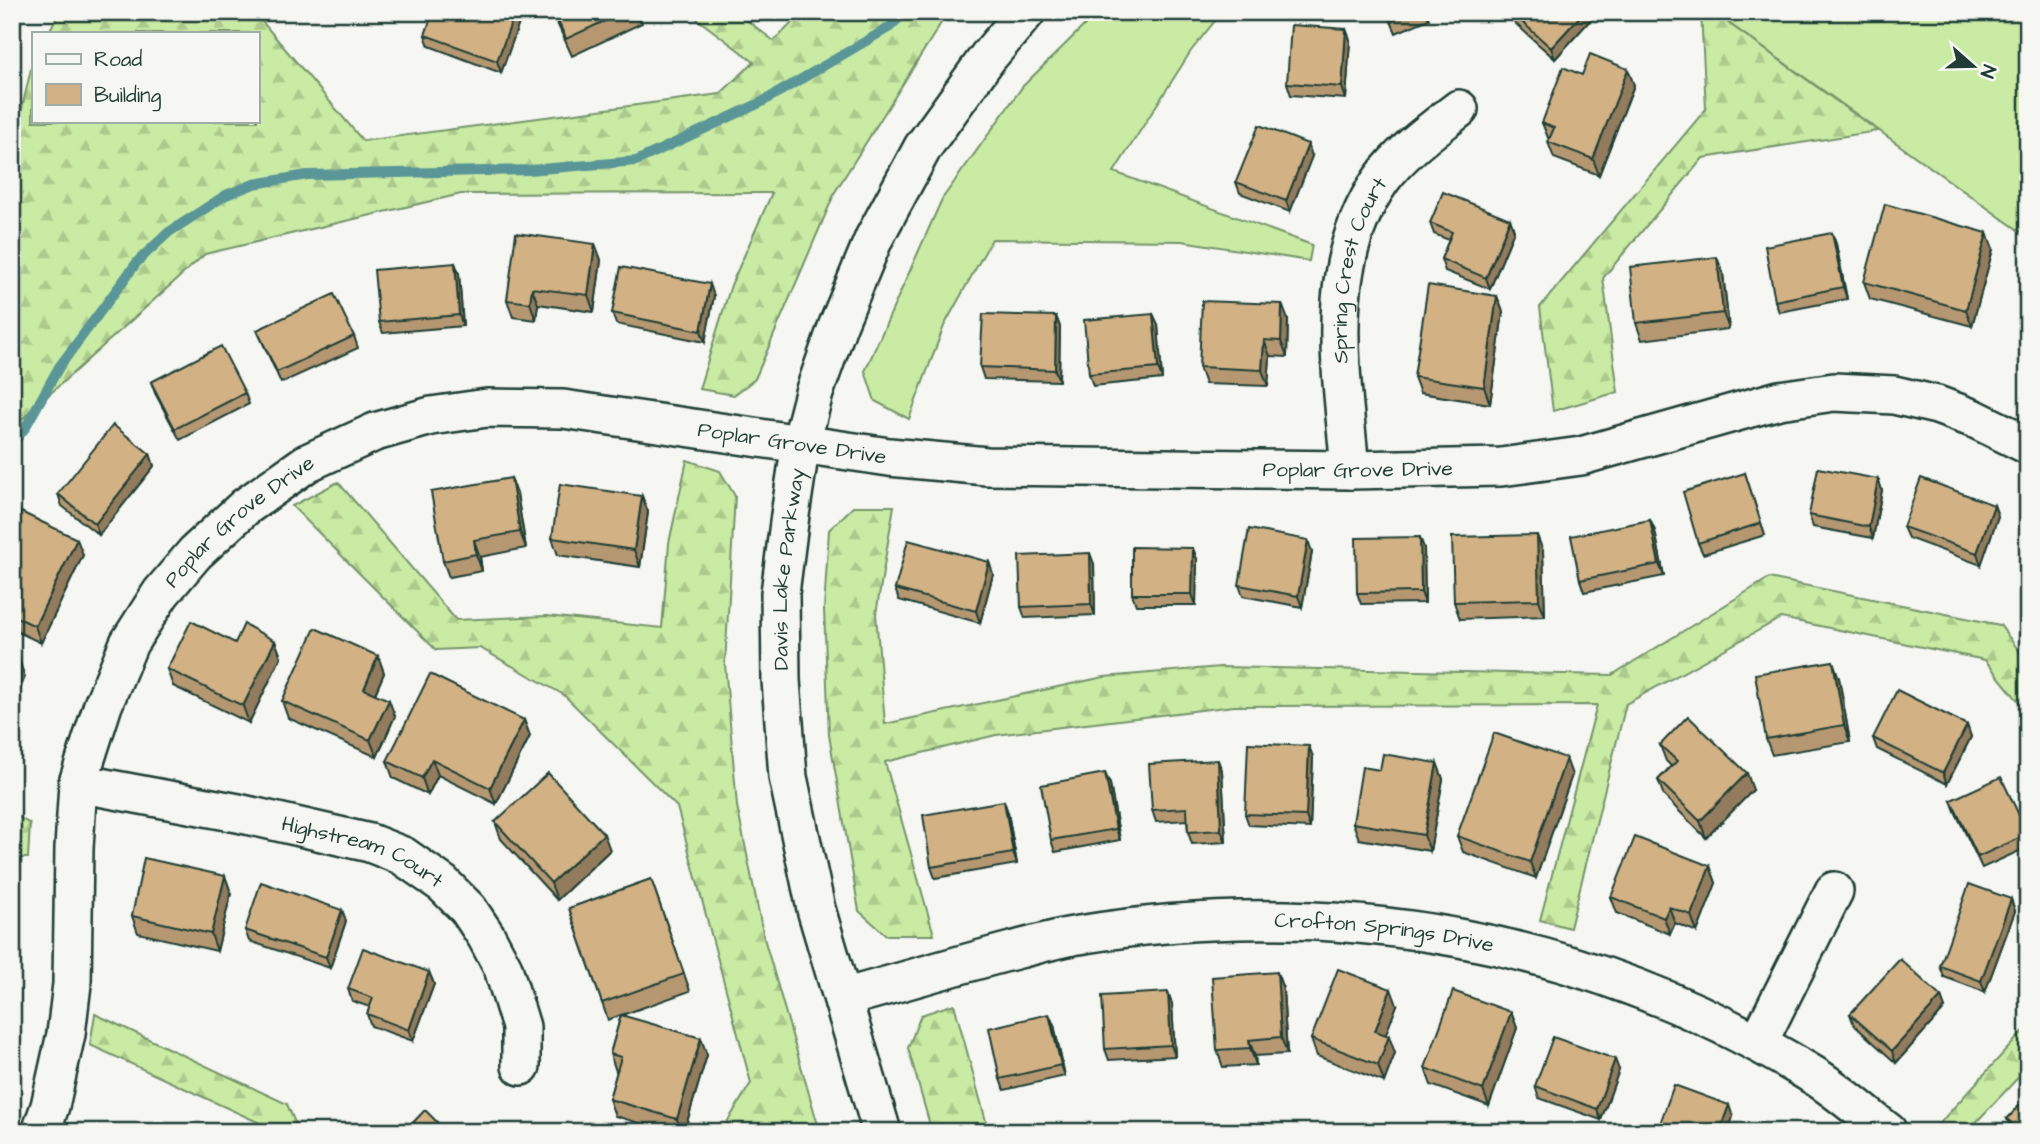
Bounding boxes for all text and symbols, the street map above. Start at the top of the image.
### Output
legend [32,32,259,122]
north arrow [1938,32,2008,102]
text: Road [94,45,142,74]
text: N [1973,61,2002,82]
text: Building [94,81,162,112]
street label: Spring Crest Court [1325,171,1394,364]
street label: Poplar Grove Drive [696,415,888,471]
street label: Poplar Grove Drive [157,448,320,594]
street label: Poplar Grove Drive [1262,453,1453,485]
street label: Davis Lake Parkway [765,466,814,670]
street label: Highstream Court [279,809,450,895]
street label: Crofton Springs Drive [1274,905,1497,959]

